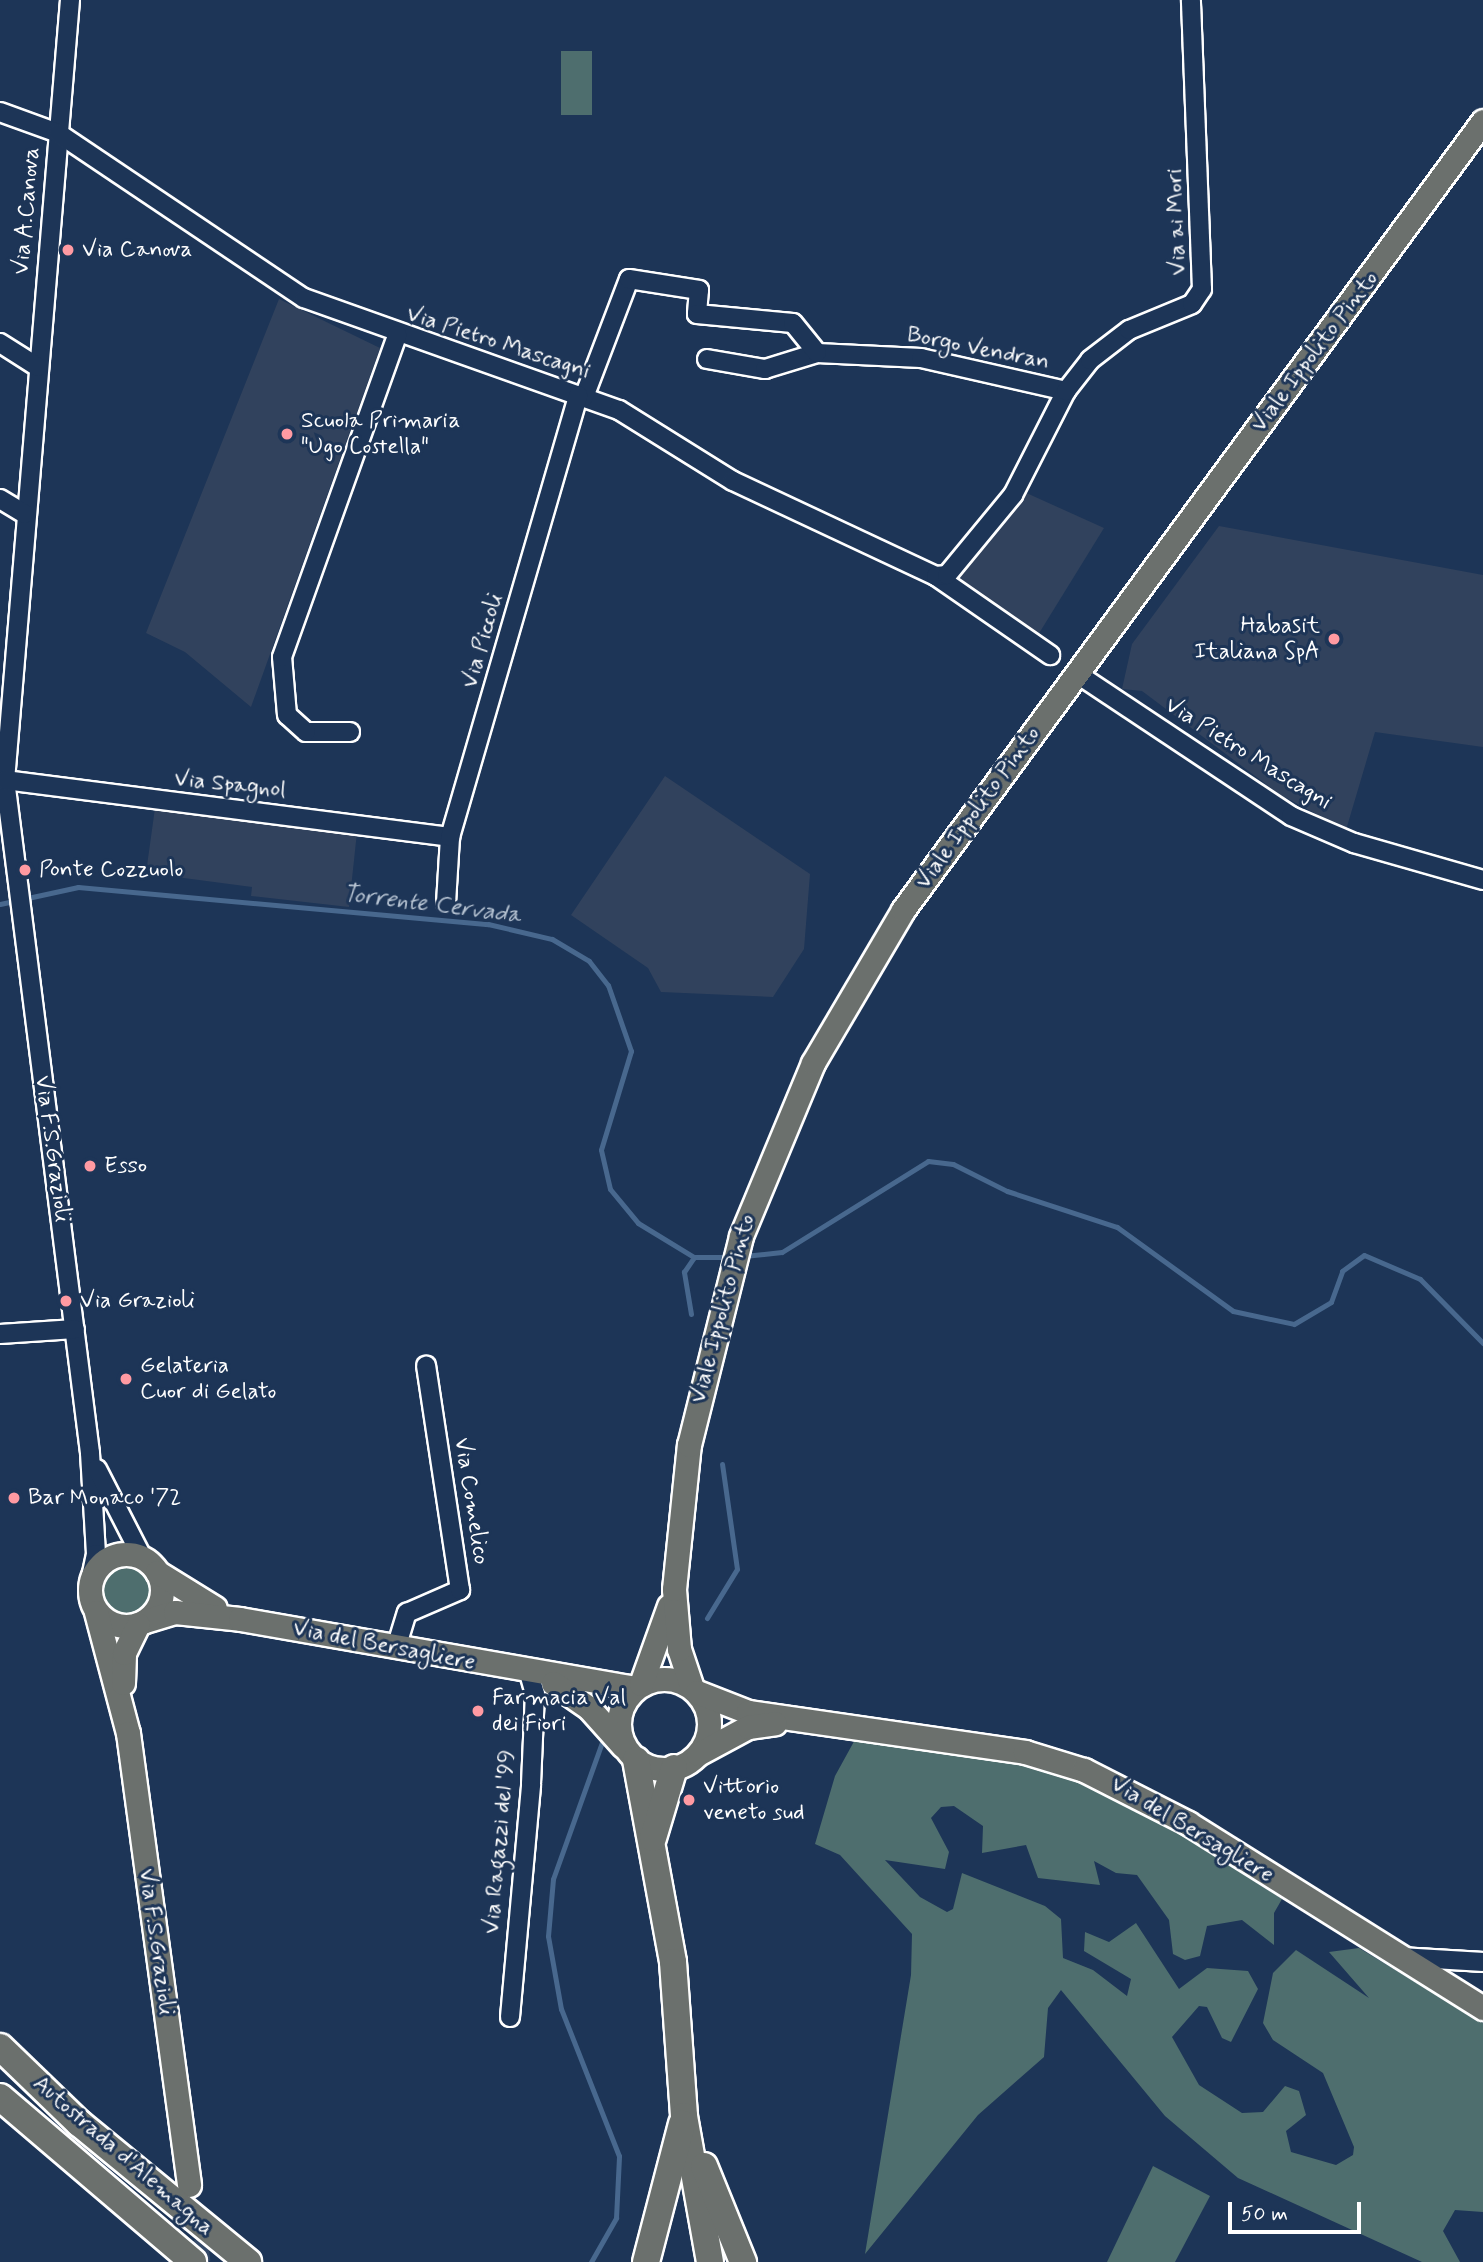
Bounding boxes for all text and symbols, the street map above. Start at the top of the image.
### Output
street label: Via A.Canova [8,146,46,276]
street label: Via ai Mori [1161,169,1193,275]
place label: Via Canova [82,236,190,264]
marker: Via Canova [60,242,76,258]
street label: Viale Ippolito Pinto [1248,269,1382,435]
street label: Via Pietro Mascagni [403,301,593,385]
street label: Borgo Vendran [905,322,1051,376]
place label: Scuola Primaria "Ugo Costella" [301,407,460,461]
marker: Scuola Primaria "Ugo Costella" [279,426,295,442]
street label: Via Piccoli [456,591,510,691]
place label: Habasit Italiana SpA [1192,612,1320,666]
marker: Habasit Italiana SpA [1326,631,1342,647]
street label: Via Pietro Mascagni [1160,692,1336,816]
street label: Viale Ippolito Pinto [912,724,1044,892]
street label: Via Spagnol [174,765,286,805]
place label: Ponte Cozzuolo [39,856,182,884]
marker: Ponte Cozzuolo [17,862,33,878]
water label: Torrente Cervada [342,880,522,930]
street label: Via F.S.Grazioli [28,1074,76,1224]
place label: Esso [104,1152,147,1180]
marker: Esso [82,1158,98,1174]
street label: Viale Ippolito Pinto [685,1215,761,1403]
place label: Via Grazioli [80,1287,193,1315]
marker: Via Grazioli [58,1293,74,1309]
place label: Gelateria Cuor di Gelato [140,1352,275,1406]
marker: Gelateria Cuor di Gelato [118,1371,134,1387]
street label: Via Comelico [447,1436,495,1566]
place label: Bar Monaco '72 [28,1484,179,1512]
marker: Bar Monaco '72 [6,1490,22,1506]
street label: Via del Bersagliere [292,1615,476,1677]
place label: Farmacia Val dei Fiori [492,1684,626,1738]
marker: Farmacia Val dei Fiori [470,1703,486,1719]
street label: Via Ragazzi del '99 [478,1750,522,1934]
street label: Via del Bersagliere [1107,1771,1277,1889]
place label: Vittorio veneto sud [703,1773,805,1827]
marker: Vittorio veneto sud [681,1792,697,1808]
street label: Via F.S.Grazioli [132,1867,180,2017]
street label: Autostrada d'Alemagna [28,2070,218,2242]
scale bar [1231,2188,1364,2232]
text: 50 m [1241,2200,1288,2228]

